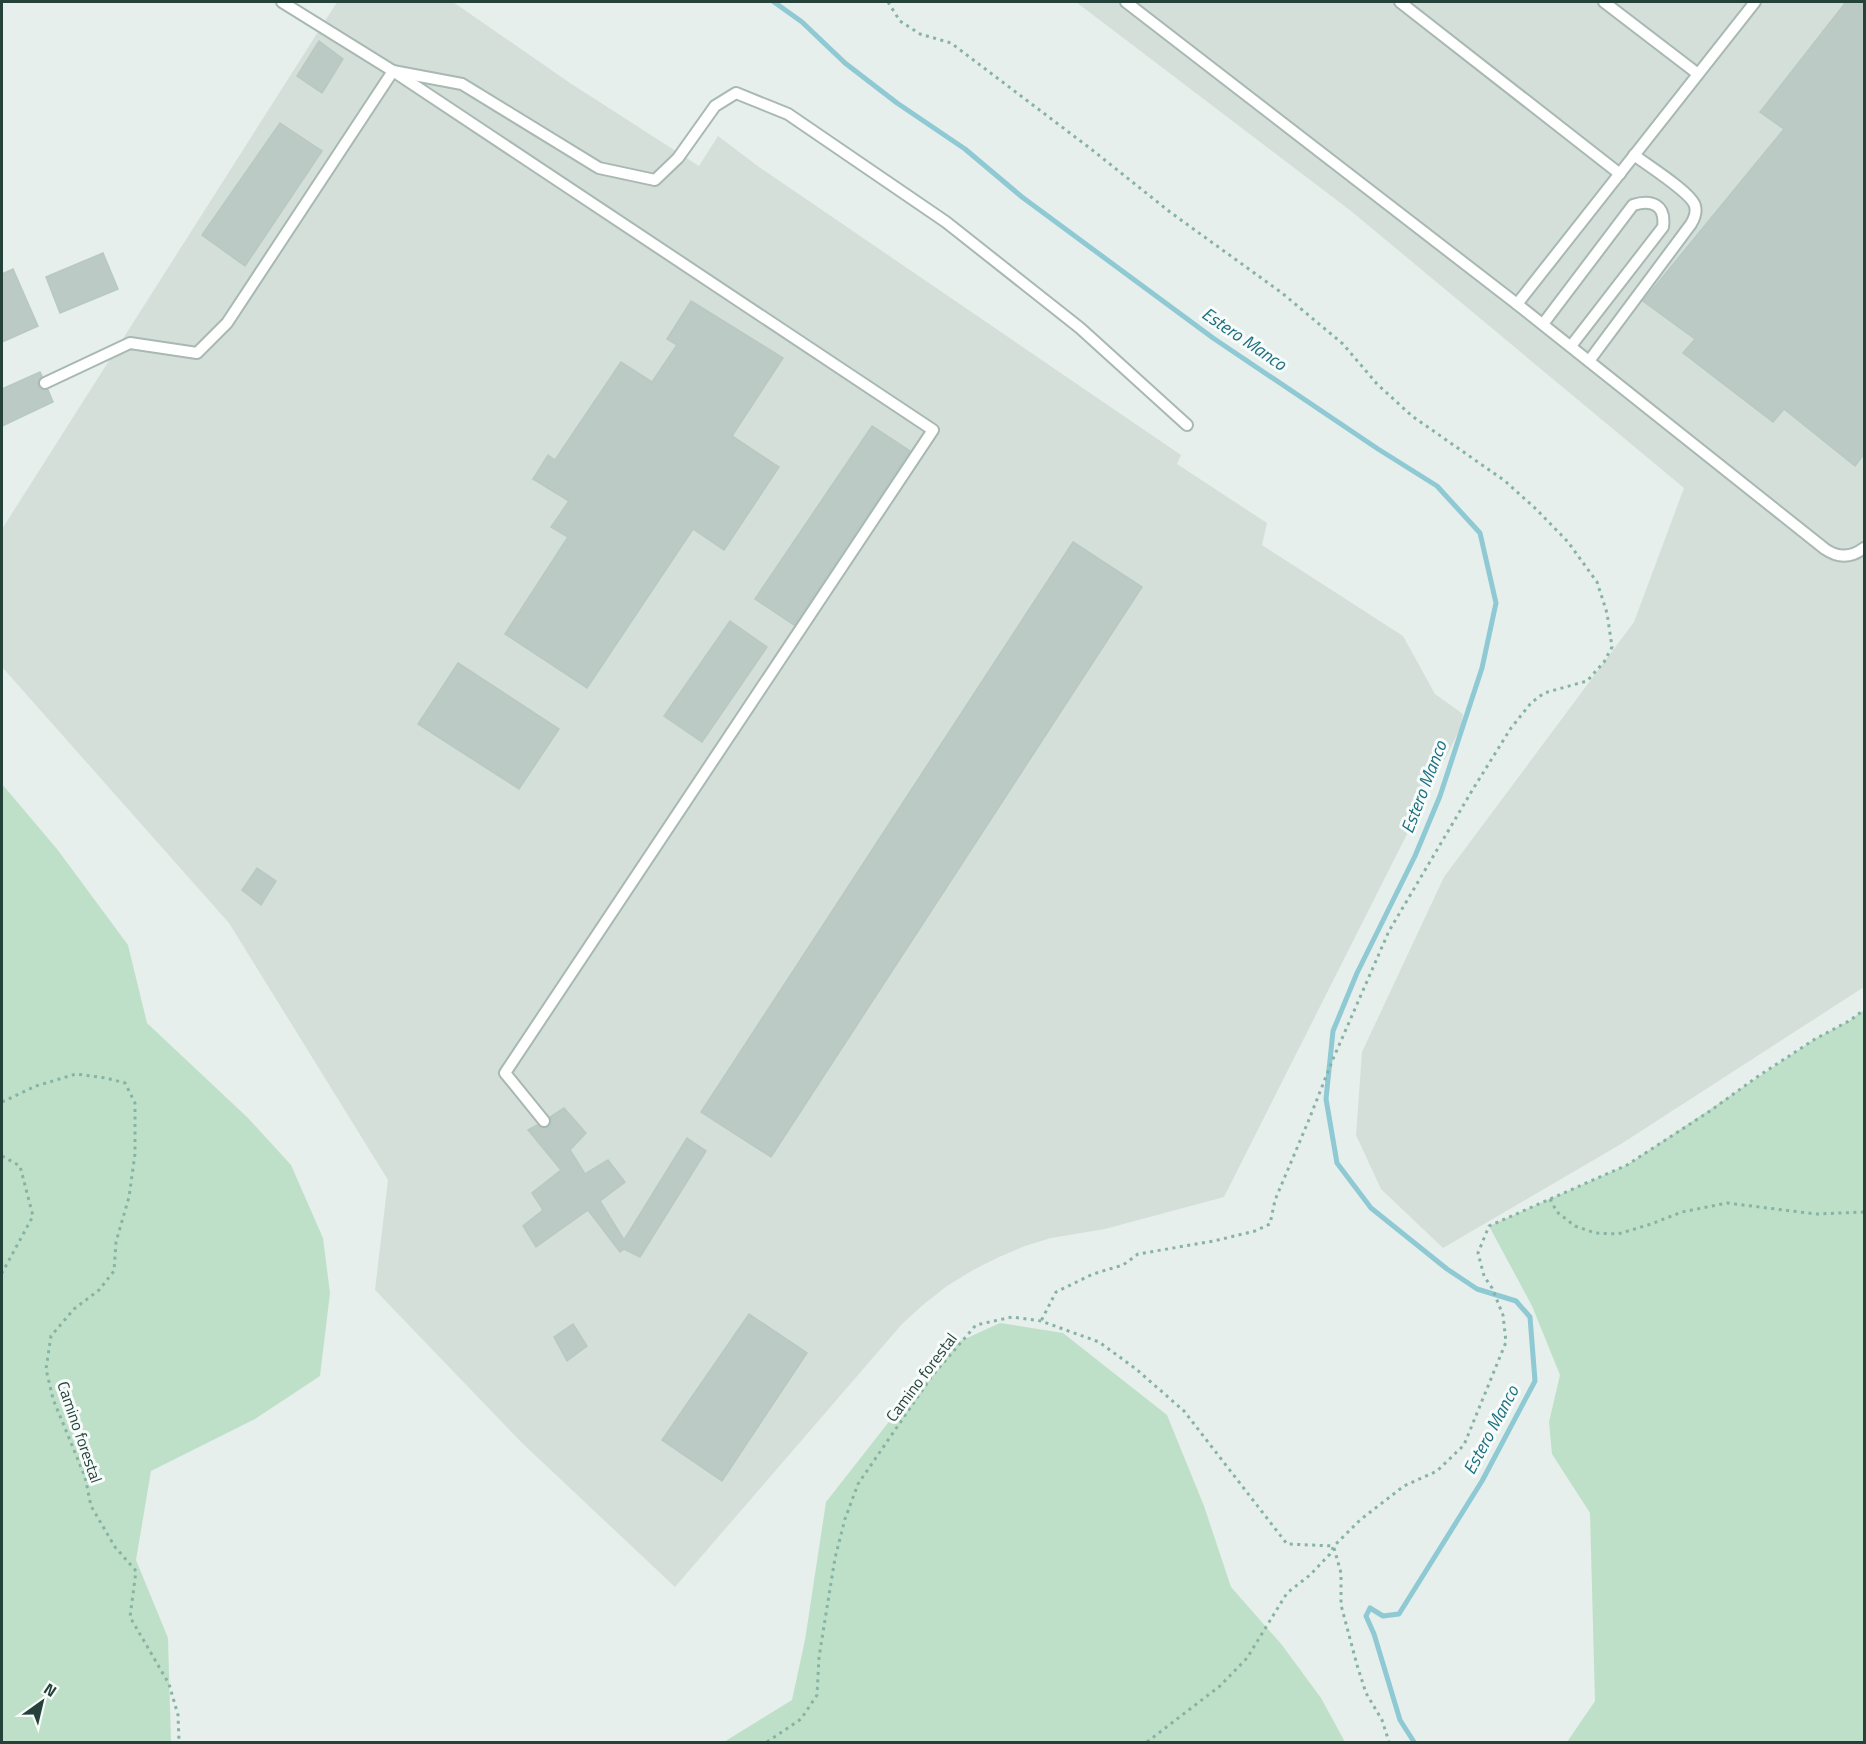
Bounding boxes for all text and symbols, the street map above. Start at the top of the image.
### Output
water label: Estero Manco [1196,300,1293,378]
water label: Estero Manco [1394,736,1454,837]
street label: Camino forestal [880,1327,962,1427]
street label: Camino forestal [51,1378,109,1486]
water label: Estero Manco [1456,1380,1526,1479]
north arrow [12,1672,72,1732]
text: N [39,1677,62,1703]

